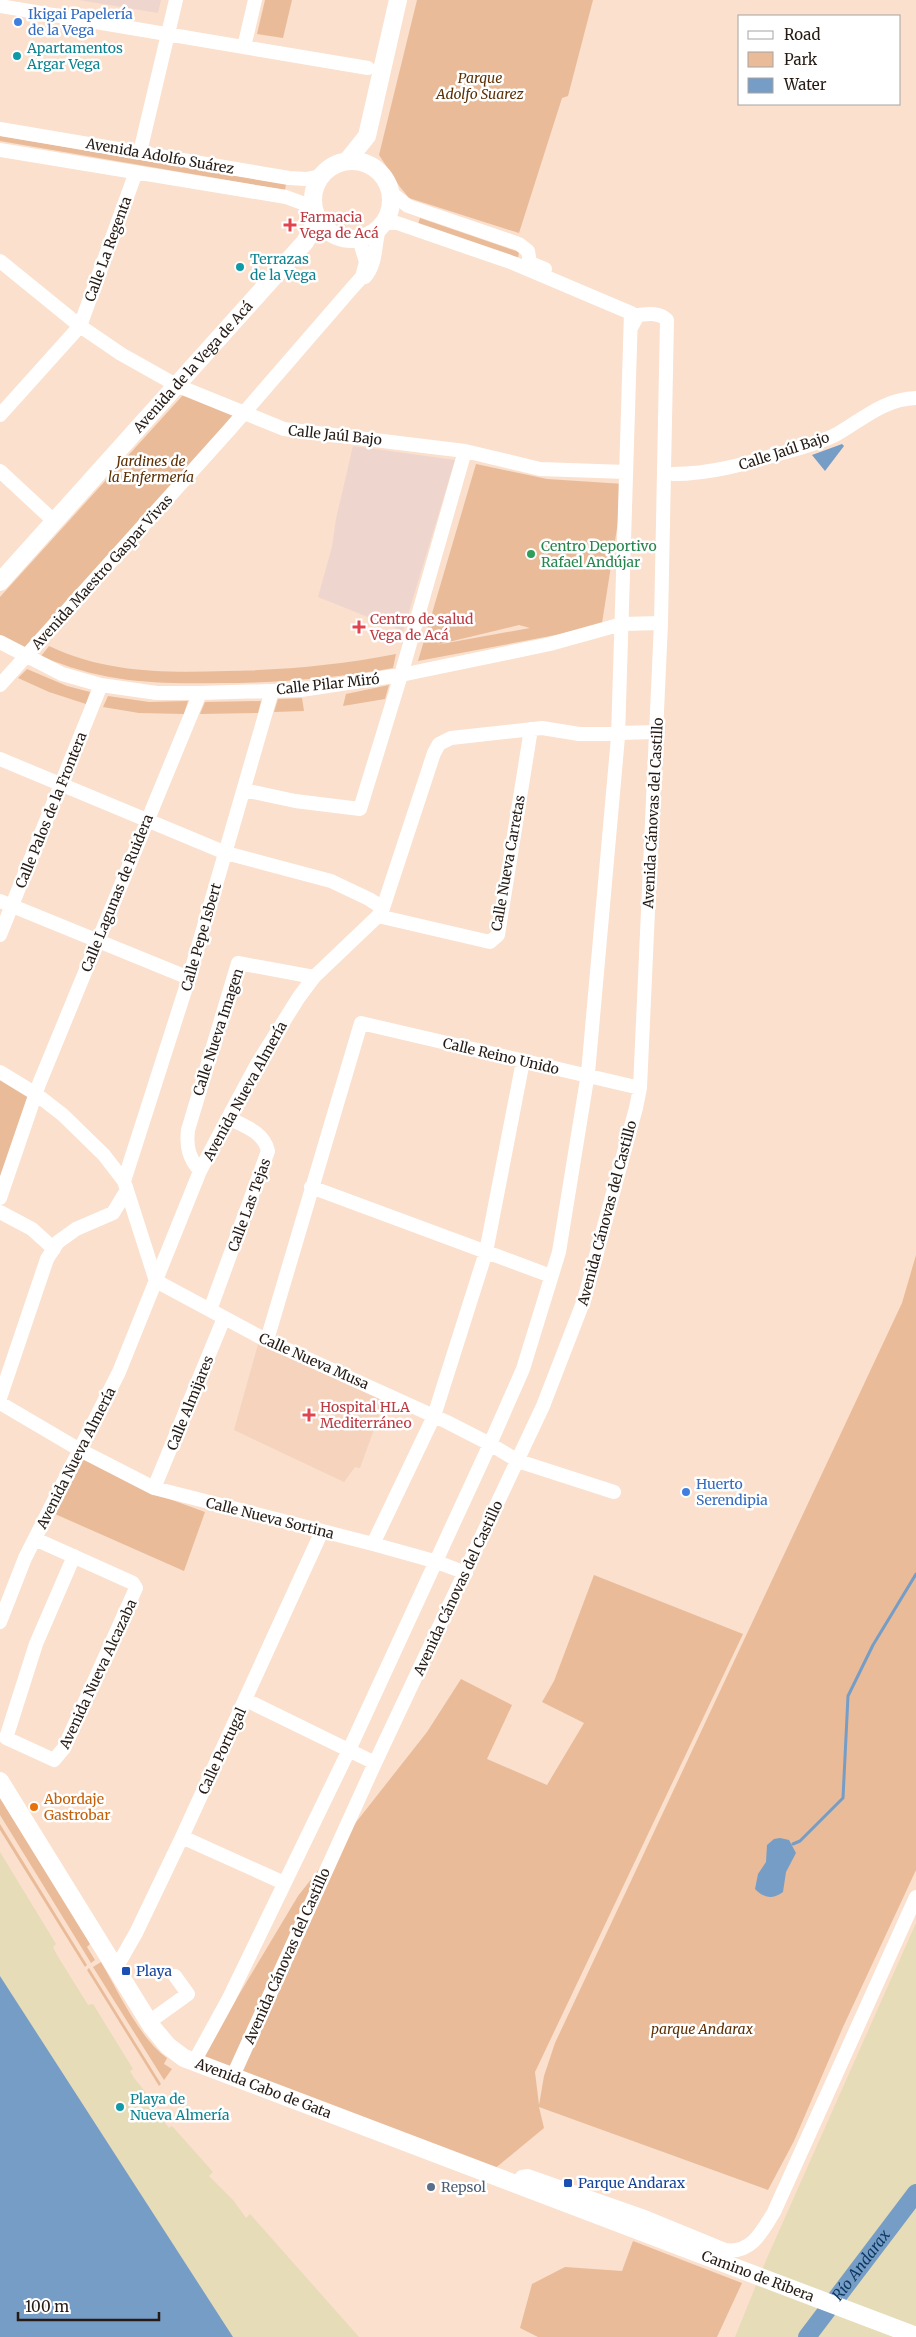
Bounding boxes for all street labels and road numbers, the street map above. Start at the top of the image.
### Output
street label: Avenida Adolfo Suárez [84,134,236,178]
street label: Calle La Regenta [81,193,136,304]
street label: Avenida de la Vega de Acá [129,297,257,437]
street label: Calle Jaúl Bajo [287,421,383,449]
street label: Calle Jaúl Bajo [736,428,832,474]
street label: Avenida Maestro Gaspar Vivas [27,491,176,654]
street label: Calle Pilar Miró [276,670,380,698]
street label: Avenida Cánovas del Castillo [639,717,667,910]
street label: Calle Palos de la Frontera [11,729,91,891]
street label: Calle Nueva Carretas [487,793,529,932]
street label: Calle Lagunas de Ruidera [77,811,157,974]
street label: Calle Pepe Isbert [177,880,225,993]
street label: Calle Nueva Imagen [189,966,247,1098]
street label: Avenida Nueva Almería [199,1018,291,1165]
street label: Calle Reino Unido [441,1034,561,1078]
street label: Avenida Cánovas del Castillo [573,1118,640,1309]
street label: Calle Las Tejas [224,1156,274,1254]
street label: Calle Nueva Musa [256,1329,372,1394]
street label: Calle Almijares [163,1353,217,1453]
street label: Avenida Nueva Almería [32,1384,120,1533]
street label: Calle Nueva Sortina [204,1493,336,1543]
street label: Avenida Cánovas del Castillo [409,1498,507,1679]
street label: Avenida Nueva Alcazaba [55,1596,141,1753]
street label: Calle Portugal [194,1704,250,1797]
street label: Avenida Cánovas del Castillo [240,1865,334,2048]
street label: Avenida Cabo de Gata [192,2054,334,2122]
street label: Camino de Ribera [699,2246,817,2306]

